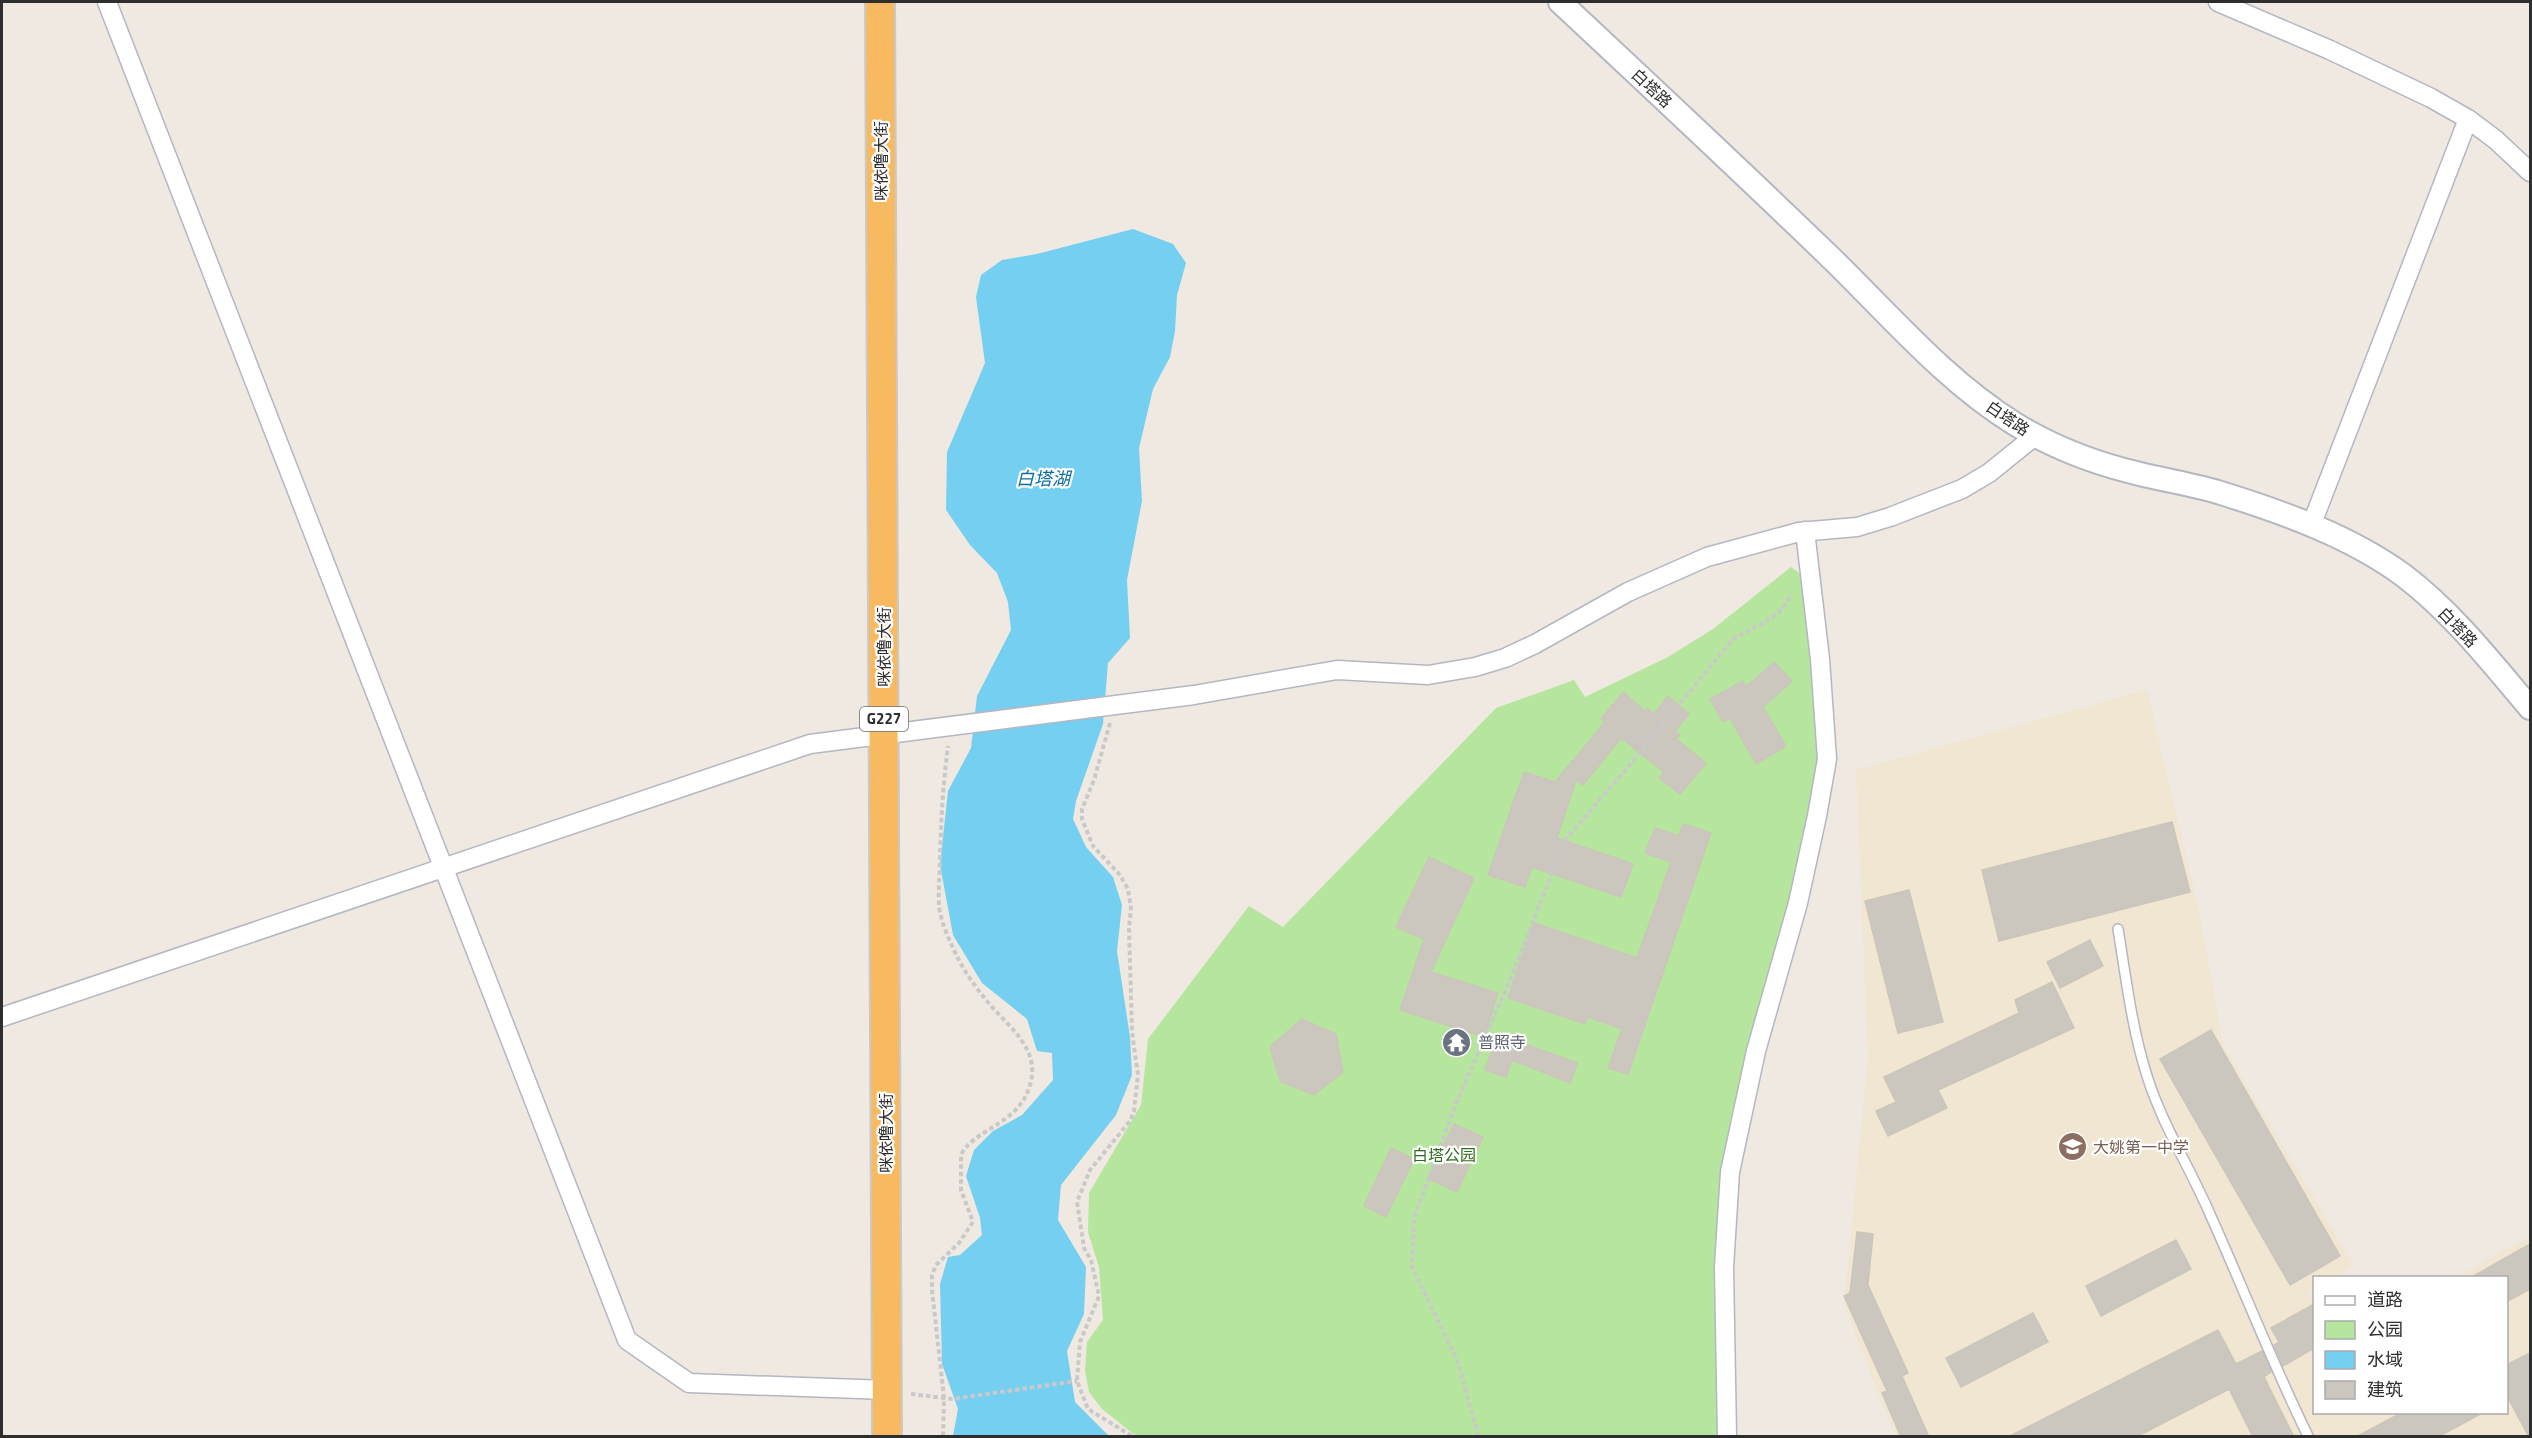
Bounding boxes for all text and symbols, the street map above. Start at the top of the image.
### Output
street label: 白塔路 [1626,63,1678,113]
street label: 咪依噜大街 [869,121,893,201]
street label: 白塔路 [1981,395,2035,441]
water label: 白塔湖 [1016,465,1073,492]
street label: 白塔路 [2433,601,2483,653]
street label: 咪依噜大街 [872,607,896,687]
road number: G227 [860,707,908,731]
temple icon: 普照寺 [1441,1026,1473,1058]
place label: 普照寺 [1478,1030,1526,1054]
street label: 咪依噜大街 [874,1093,898,1173]
school or university icon: 大姚第一中学 [2056,1131,2088,1163]
place label: 大姚第一中学 [2093,1135,2189,1159]
park label: 白塔公园 [1412,1143,1476,1167]
legend [2313,1276,2508,1414]
text: 道路 [2367,1286,2403,1313]
text: 公园 [2367,1316,2403,1343]
text: 水域 [2367,1346,2403,1373]
text: 建筑 [2367,1376,2403,1403]

